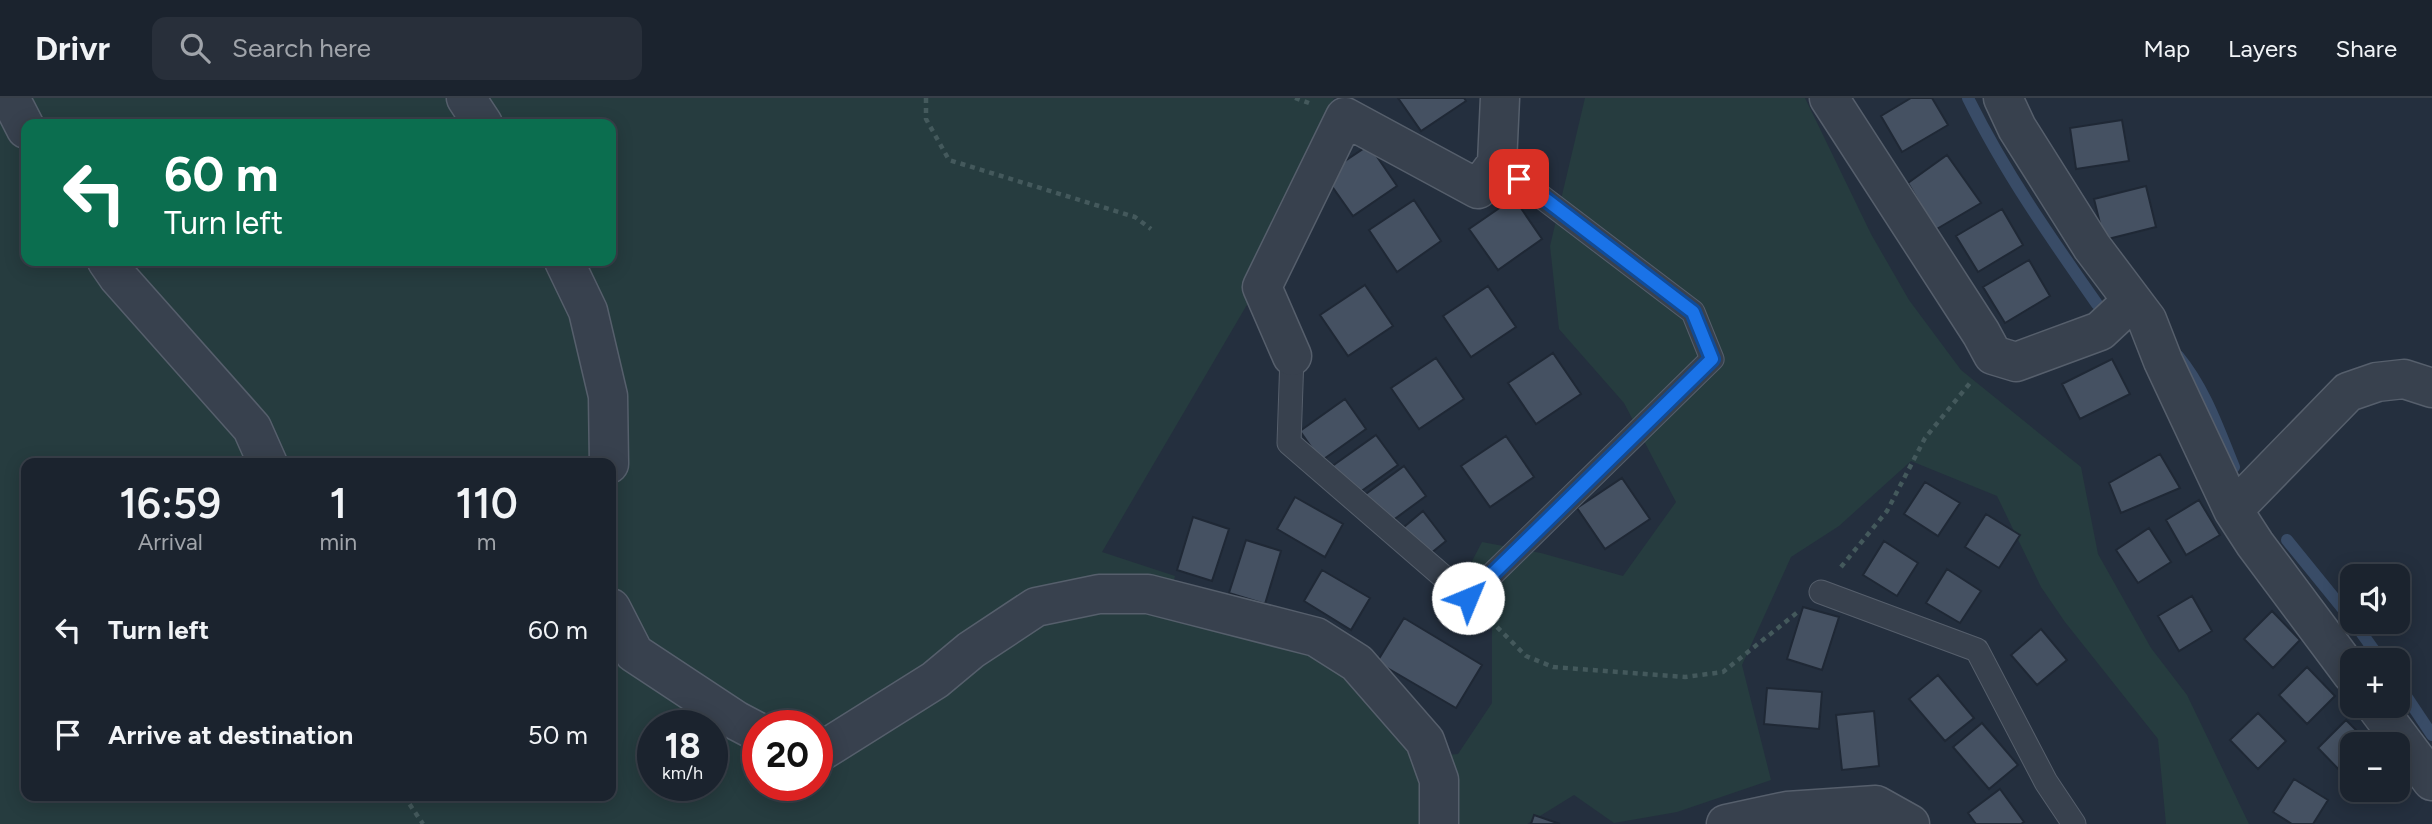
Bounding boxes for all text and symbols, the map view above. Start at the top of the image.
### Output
search box [152,17,642,80]
text: Drivr [35,29,110,68]
icon: search [176,29,214,67]
text: Search here [232,32,371,64]
text: Map [2143,34,2190,63]
text: Layers [2228,34,2297,63]
text: Share [2335,34,2397,63]
text: 60 m [164,144,279,203]
icon: left [49,147,140,238]
pin [1489,149,1549,209]
icon: arrive [1500,160,1538,198]
text: Turn left [164,204,283,242]
text: 16:59 [119,478,221,529]
text: 1 [330,478,347,529]
text: 110 [455,478,518,529]
text: Arrival [138,528,203,556]
text: min [319,528,357,556]
text: m [477,528,496,556]
position arrow [1431,561,1505,635]
map controls [2340,564,2410,802]
button: sound [2340,564,2410,634]
icon: left [49,611,87,649]
text: Turn left [108,614,209,646]
text: 60 m [528,614,588,646]
button: + [2340,648,2410,718]
speed limit sign: 20 [742,710,833,801]
icon: arrive [49,716,87,754]
text: Arrive at destination [108,719,353,751]
text: 50 m [528,719,588,751]
text: 18 [664,725,701,767]
button: − [2340,732,2410,802]
text: km/h [662,762,703,784]

